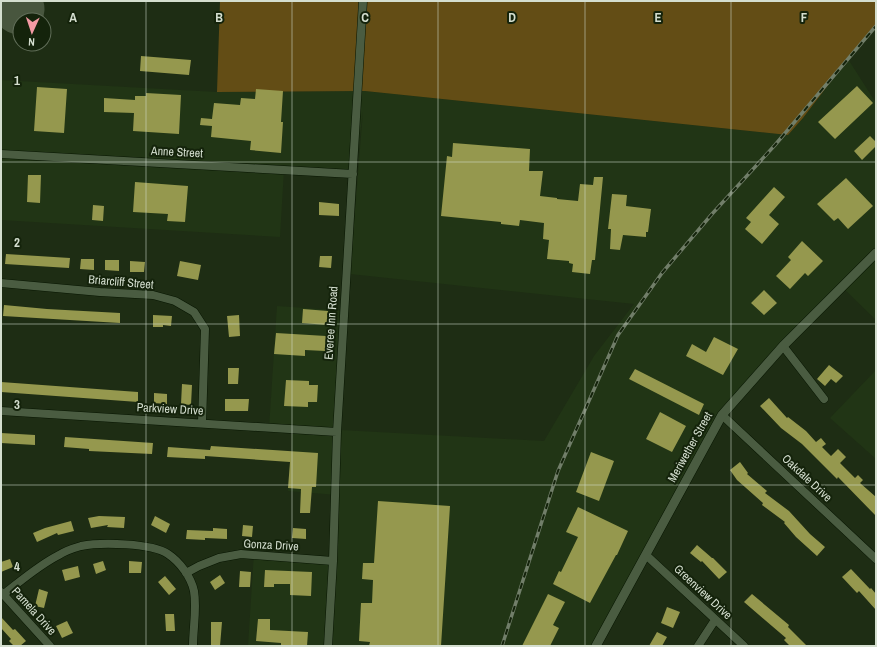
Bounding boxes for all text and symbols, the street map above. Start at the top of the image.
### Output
text: A [69,9,77,26]
text: B [215,9,223,26]
text: C [361,9,369,26]
text: D [508,9,516,26]
text: E [654,9,662,26]
text: F [801,9,808,26]
north arrow [12,12,52,52]
text: N [28,35,35,49]
text: 1 [14,72,20,89]
street label: Anne Street [150,143,204,161]
text: 2 [14,234,20,251]
street label: Briarcliff Street [88,271,155,293]
street label: Everee Inn Road [320,286,342,360]
text: 3 [14,396,20,413]
street label: Parkview Drive [136,399,204,419]
street label: Meriwether Street [664,409,716,485]
street label: Oakdale Drive [779,451,835,505]
street label: Gonza Drive [243,536,299,554]
text: 4 [14,558,20,575]
street label: Greenview Drive [671,561,735,623]
street label: Pamela Drive [8,583,60,639]

